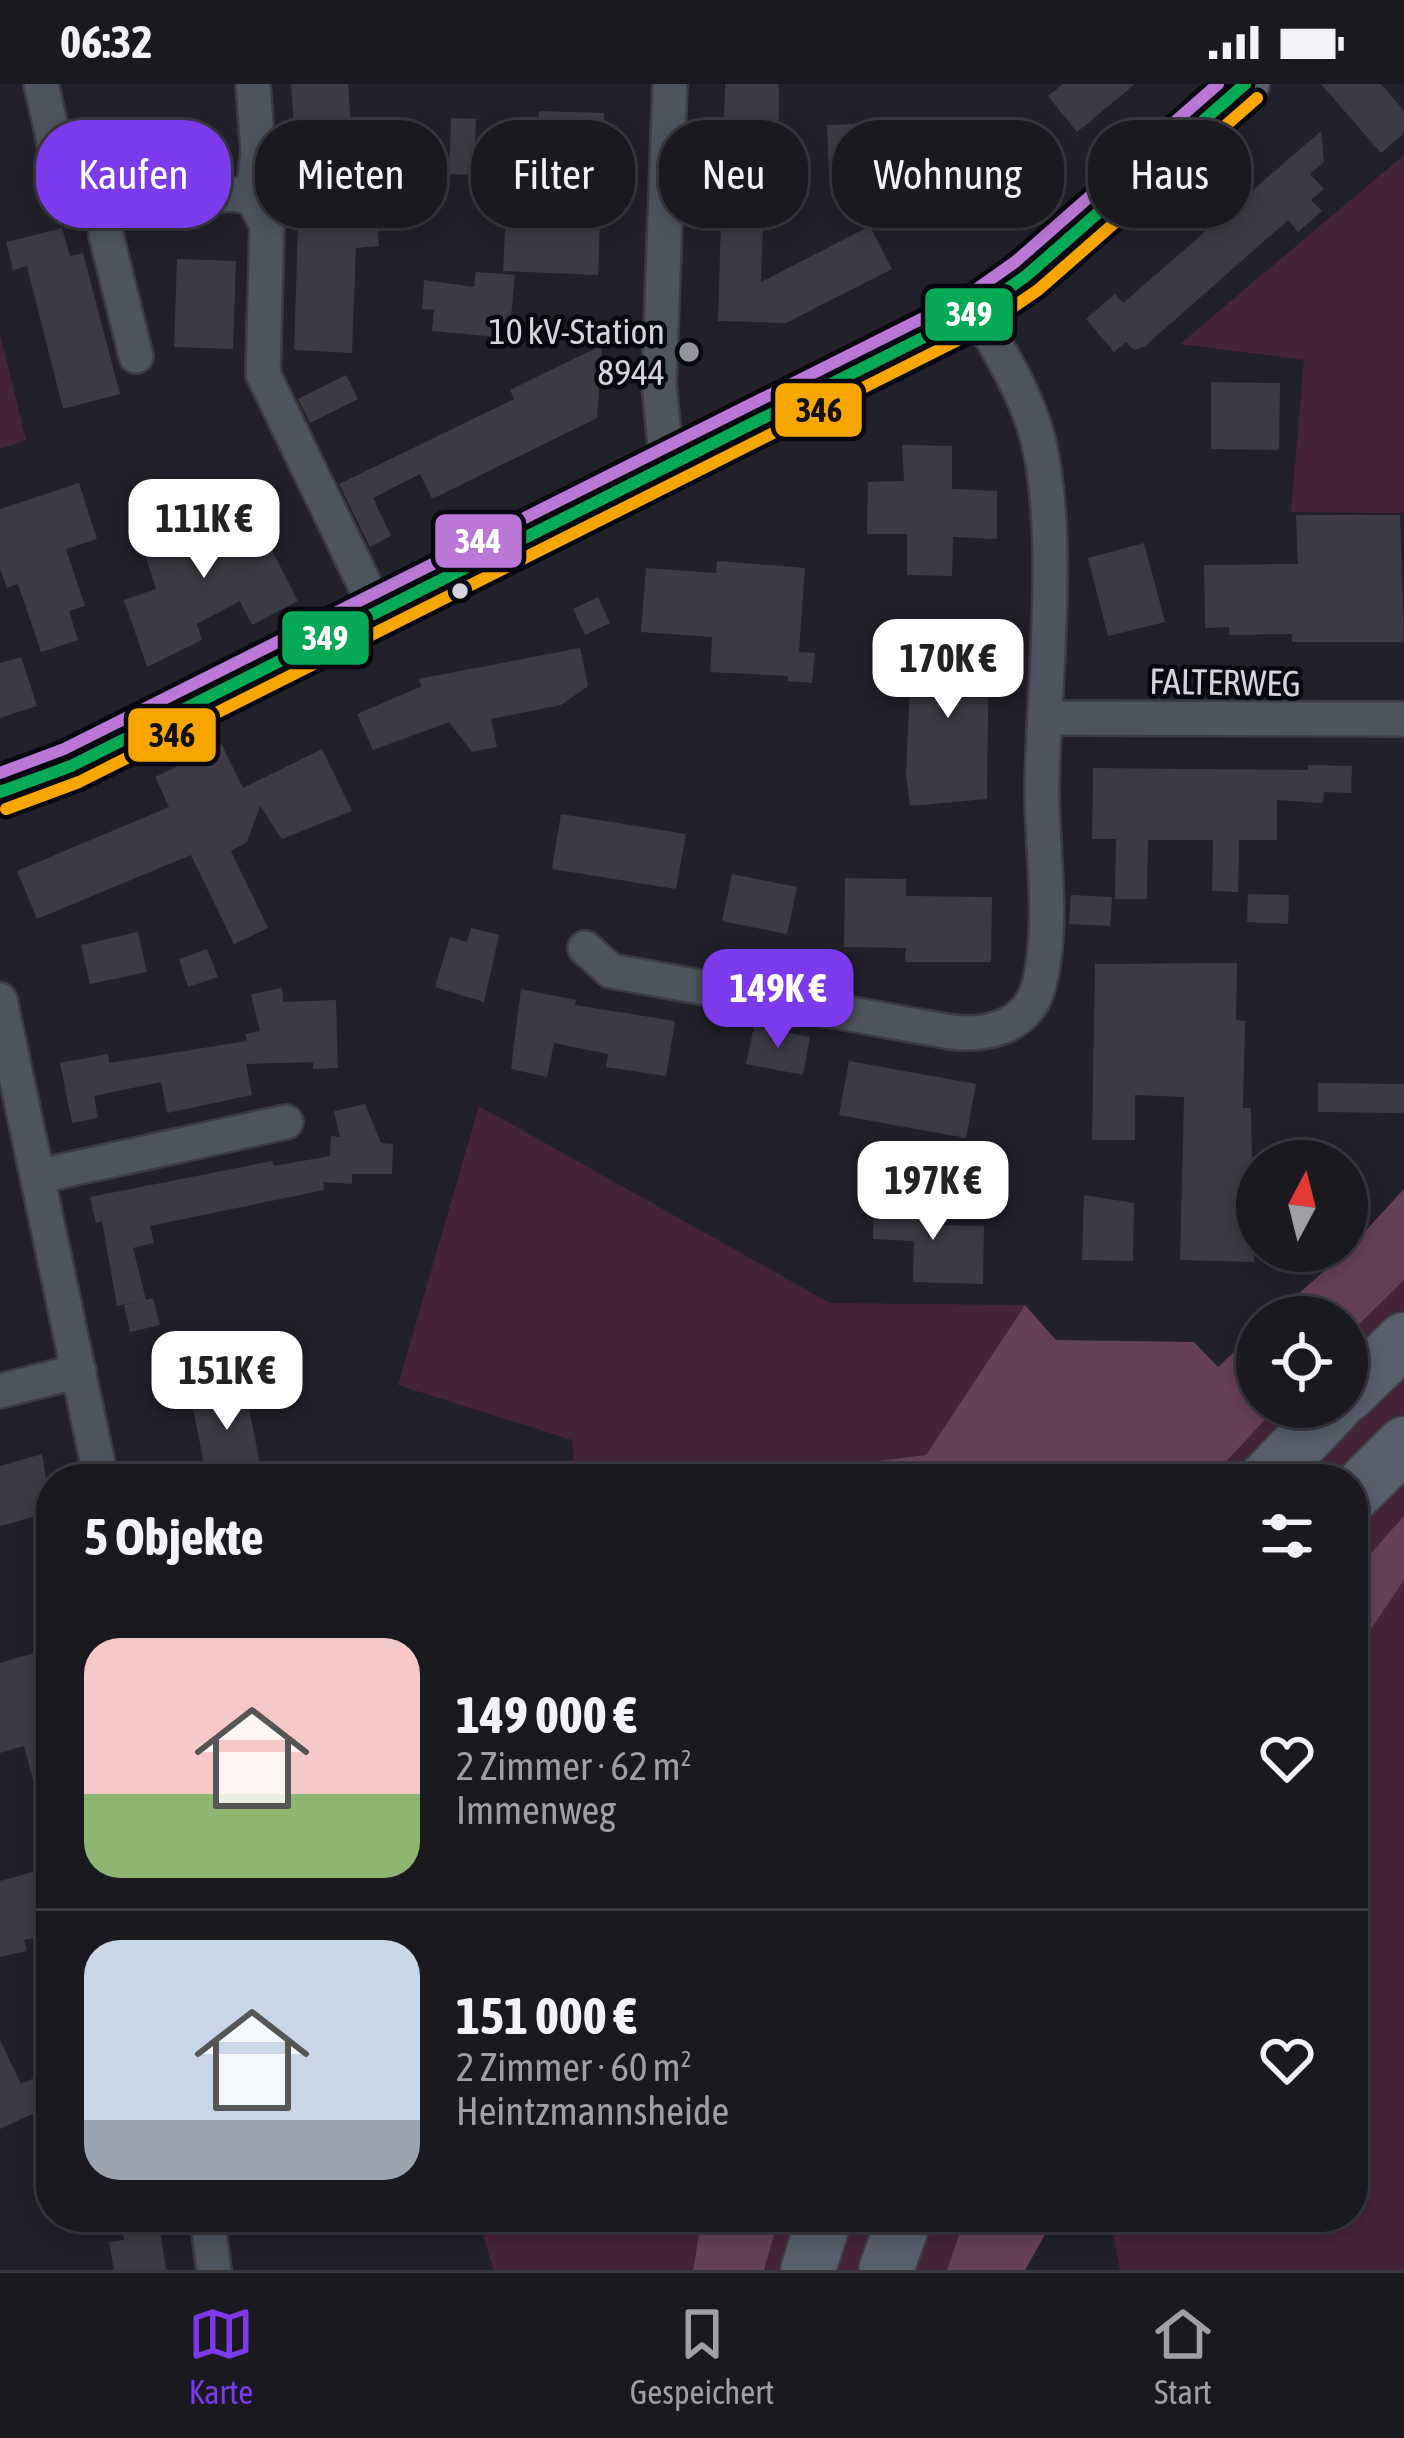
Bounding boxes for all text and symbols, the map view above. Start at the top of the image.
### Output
text: 06:32 [60,16,153,68]
chip: Kaufen [36,120,231,228]
chip: Mieten [255,120,447,228]
chip: Filter [471,120,635,228]
chip: Neu [659,120,808,228]
chip: Wohnung [832,120,1064,228]
chip: Haus [1088,120,1251,228]
line badge: 349 [923,286,1015,343]
text: 349 [946,295,992,333]
place label: 10 kV-Station 8944 [489,310,665,393]
marker: 10 kV-Station 8944 [676,339,702,365]
line badge: 346 [773,381,864,439]
text: 346 [796,391,842,429]
pin: 111K € [106,479,302,581]
text: 111K € [156,496,253,540]
line badge: 344 [433,512,524,570]
text: 344 [455,522,501,560]
unlabelled marker [449,580,471,602]
line badge: 349 [280,609,371,667]
text: 349 [302,619,348,657]
pin: 170K € [850,619,1046,721]
text: 170K € [900,636,997,680]
street label: FALTERWEG [1149,660,1301,704]
line badge: 346 [126,706,218,764]
text: 346 [149,716,195,754]
pin: 149K € [680,949,876,1051]
text: 149K € [730,966,827,1010]
north arrow [1236,1140,1368,1272]
map controls [1236,1140,1368,1428]
pin: 197K € [835,1141,1031,1243]
text: 197K € [885,1158,982,1202]
button: locate [1236,1296,1368,1428]
pin: 151K € [129,1331,325,1433]
text: 151K € [179,1348,276,1392]
icon: filters [1254,1503,1320,1569]
text: 5 Objekte [84,1507,264,1566]
text: 149 000 € [456,1685,637,1744]
icon: home [180,1686,324,1830]
icon: heart [1254,1725,1320,1791]
text: 2 Zimmer · 62 m² [456,1744,692,1788]
text: Immenweg [456,1788,616,1832]
text: 151 000 € [456,1986,637,2045]
icon: home [180,1988,324,2132]
icon: heart [1254,2027,1320,2093]
text: 2 Zimmer · 60 m² [456,2045,692,2089]
text: Heintzmannsheide [456,2089,729,2133]
tab: Karte [188,2301,254,2411]
tab: Gespeichert [630,2301,774,2411]
tab: Start [1150,2301,1216,2411]

